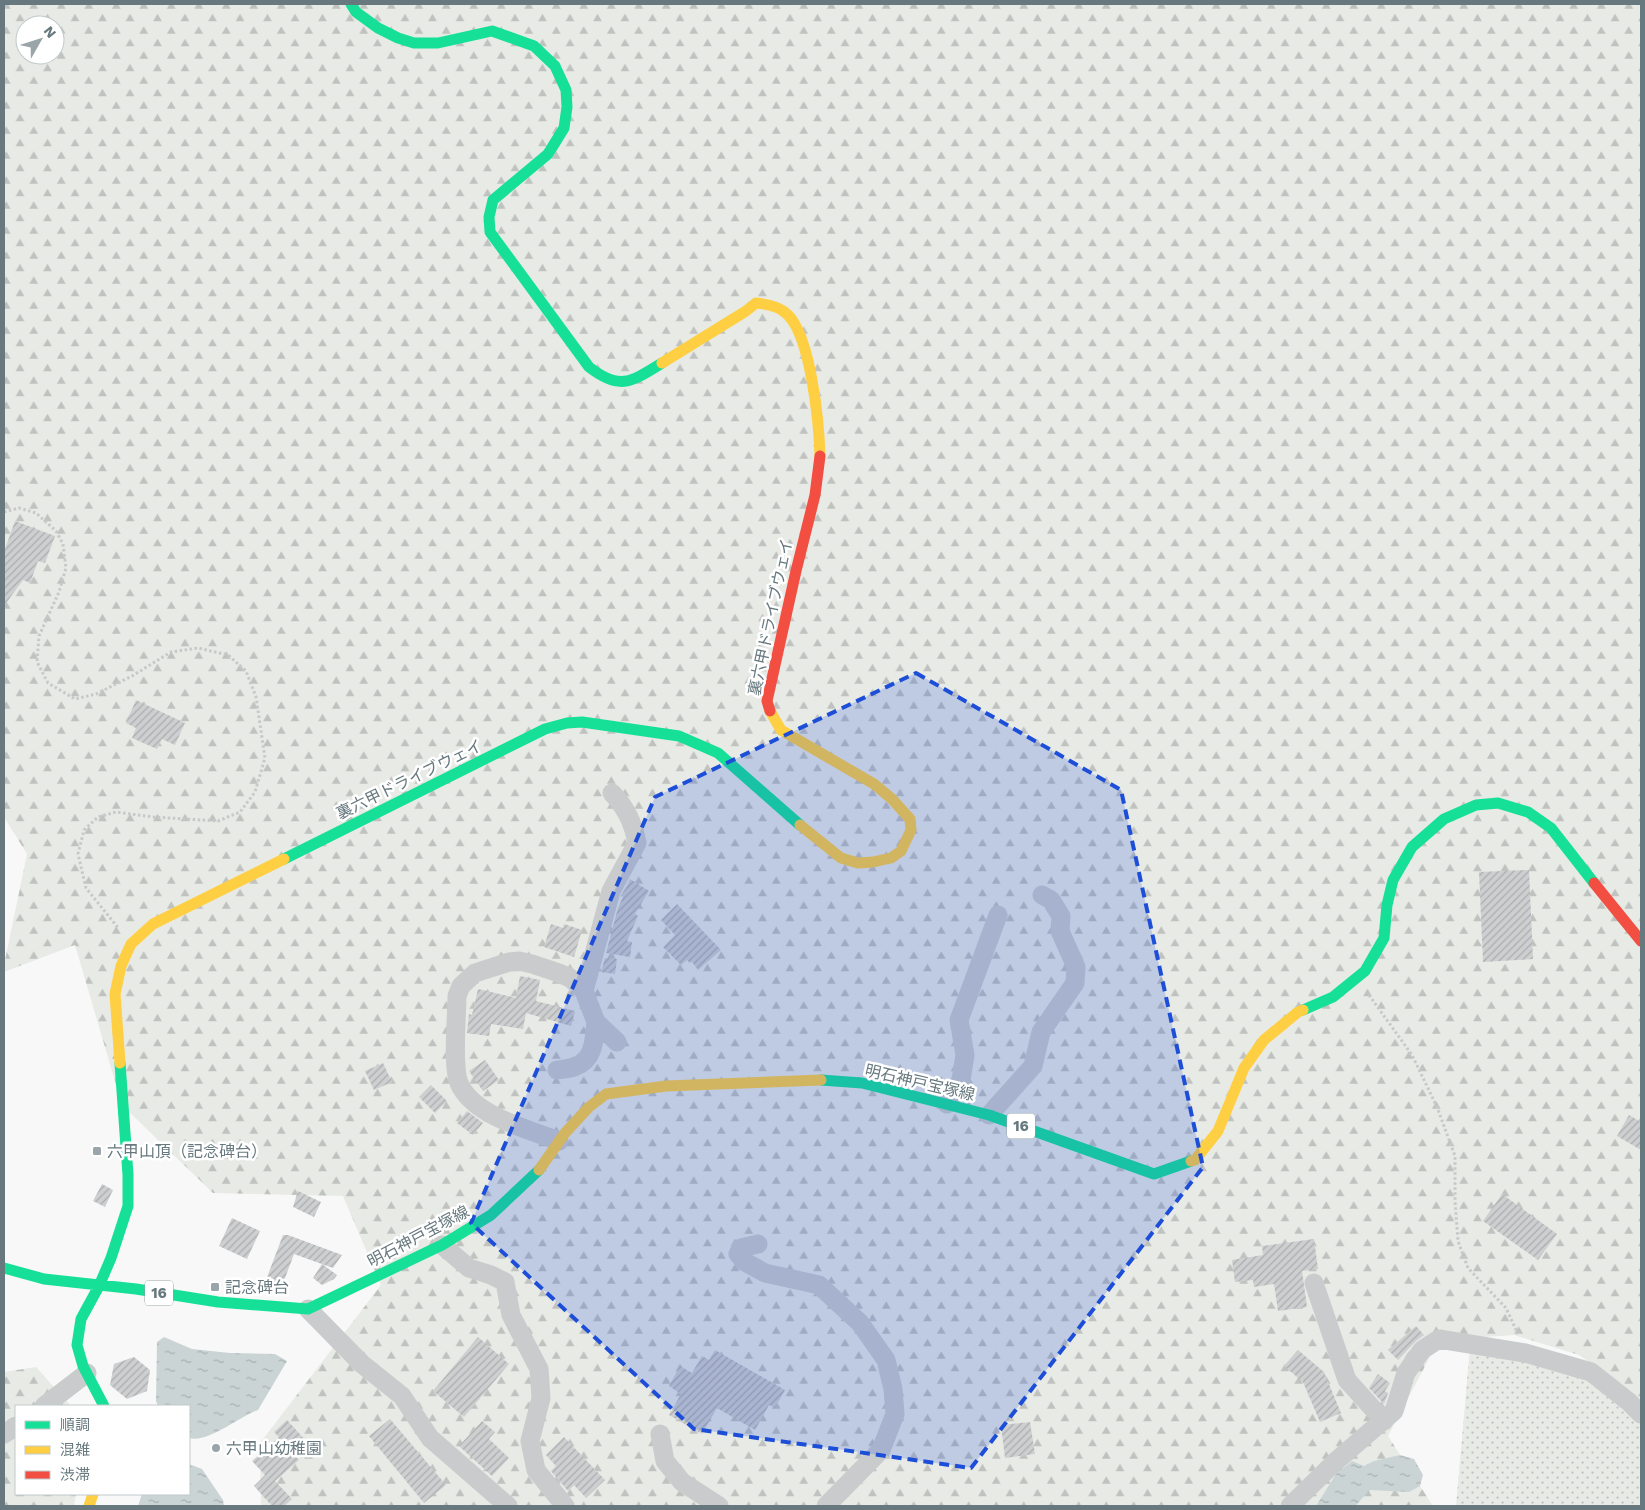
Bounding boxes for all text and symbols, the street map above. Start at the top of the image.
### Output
north arrow [15,15,65,65]
text: N [41,23,60,41]
street label: 裏六甲ドライブウェイ [745,537,796,697]
street label: 裏六甲ドライブウェイ [333,736,485,823]
street label: 明石神戸宝塚線 [863,1061,977,1104]
road number: 16 [1007,1114,1035,1138]
place label: 六甲山頂（記念碑台） [107,1142,267,1161]
marker: 六甲山頂（記念碑台） [91,1145,103,1157]
street label: 明石神戸宝塚線 [364,1202,472,1271]
place label: 記念碑台 [225,1278,289,1297]
road number: 16 [145,1280,173,1306]
marker: 記念碑台 [209,1281,221,1293]
legend [15,1405,190,1495]
text: 順調 [60,1416,90,1434]
place label: 六甲山幼稚園 [226,1439,322,1458]
text: 混雑 [60,1441,90,1459]
marker: 六甲山幼稚園 [210,1442,222,1454]
text: 渋滞 [60,1466,90,1484]

